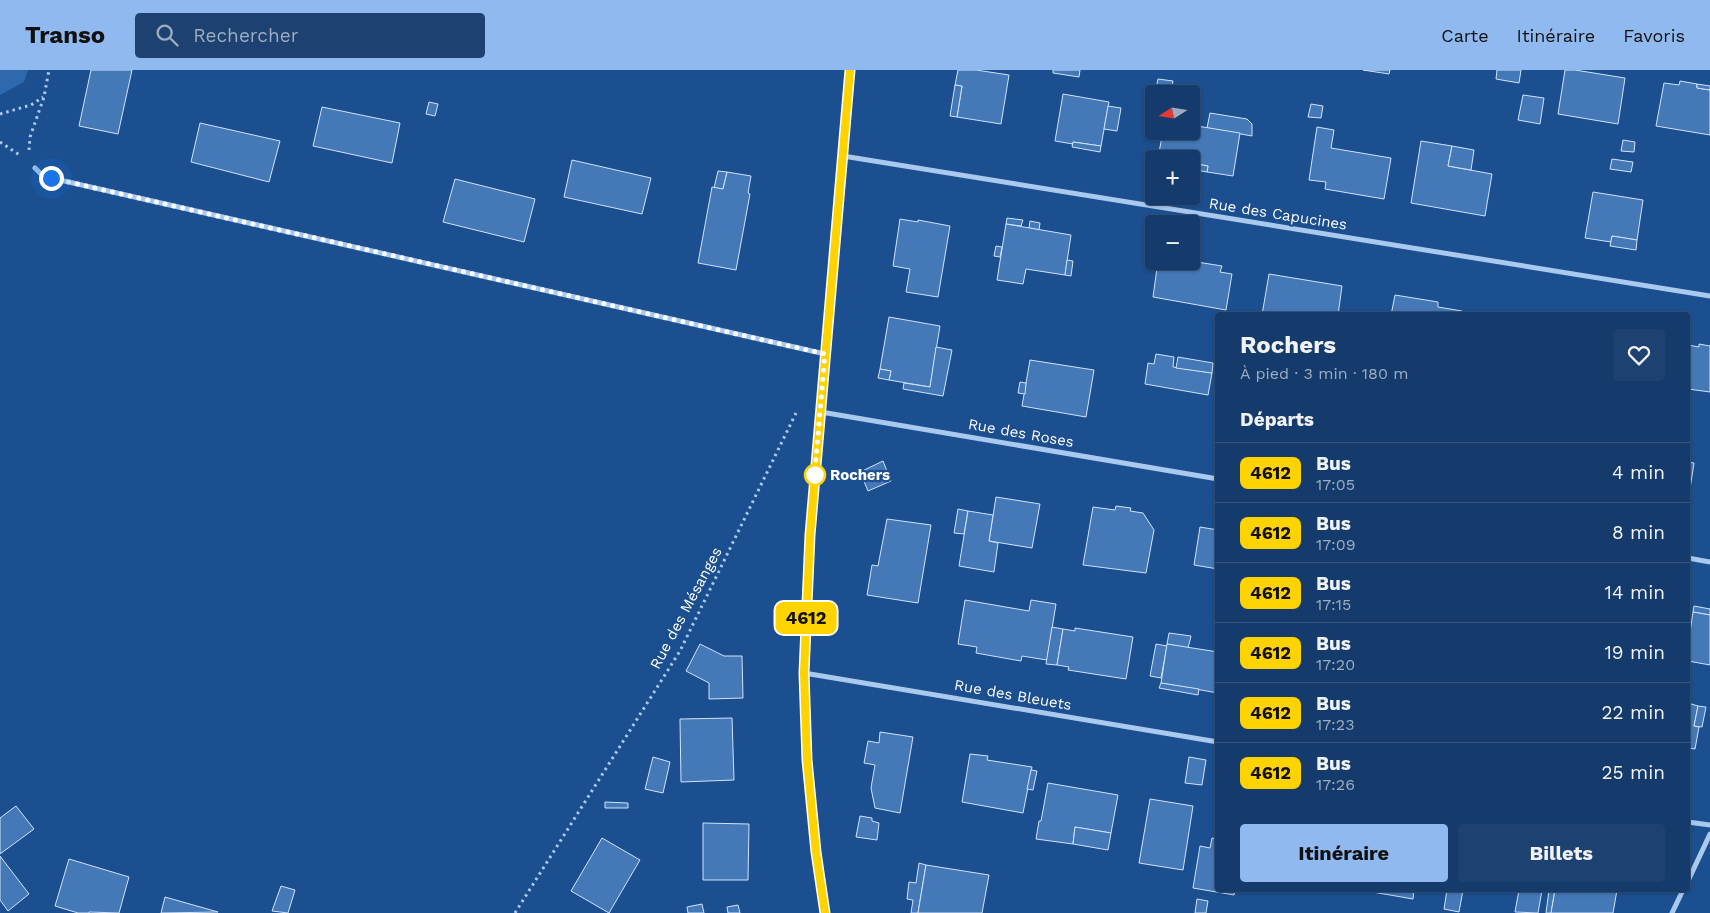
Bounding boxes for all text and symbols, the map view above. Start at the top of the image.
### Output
search box [135,13,485,58]
text: Transo [25,21,105,49]
icon: search [153,21,181,49]
text: Rechercher [193,24,298,47]
text: Carte [1441,25,1489,46]
text: Itinéraire [1517,25,1595,46]
text: Favoris [1623,25,1685,46]
north arrow [1145,85,1200,140]
map controls [1145,85,1200,270]
button: + [1145,150,1200,205]
your location [39,166,64,191]
street label: Rue des Capucines [1208,194,1348,234]
button: − [1145,215,1200,270]
button: heart [1613,329,1665,381]
text: Rochers [1240,331,1336,359]
text: À pied · 3 min · 180 m [1240,364,1409,383]
text: Départs [1240,408,1314,431]
street label: Rue des Roses [967,415,1075,451]
text: Bus [1316,452,1351,475]
text: 4 min [1612,461,1665,484]
text: 4612 [1250,462,1291,483]
marker: Rochers [804,464,826,486]
place label: Rochers [830,466,890,484]
text: 17:05 [1316,475,1355,494]
text: Bus [1316,512,1351,535]
text: 8 min [1612,521,1665,544]
text: 4612 [1250,522,1291,543]
text: 17:09 [1316,535,1356,554]
street label: Rue des Mésanges [646,544,726,672]
text: Bus [1316,572,1351,595]
text: 14 min [1605,581,1665,604]
text: 4612 [1250,582,1291,603]
text: 17:15 [1316,595,1351,614]
line badge: 4612 [771,602,841,634]
text: 4612 [786,607,826,628]
text: Bus [1316,632,1351,655]
text: 19 min [1604,641,1665,664]
text: 4612 [1250,642,1291,663]
text: 17:20 [1316,655,1355,674]
street label: Rue des Bleuets [953,676,1073,714]
text: Bus [1316,692,1351,715]
text: 22 min [1601,701,1665,724]
text: 4612 [1250,702,1291,723]
text: 17:23 [1316,715,1355,734]
text: Bus [1316,752,1351,775]
text: 25 min [1601,761,1665,784]
text: 4612 [1250,762,1291,783]
text: 17:26 [1316,775,1355,794]
button: Itinéraire [1240,824,1448,882]
button: Billets [1458,824,1665,882]

